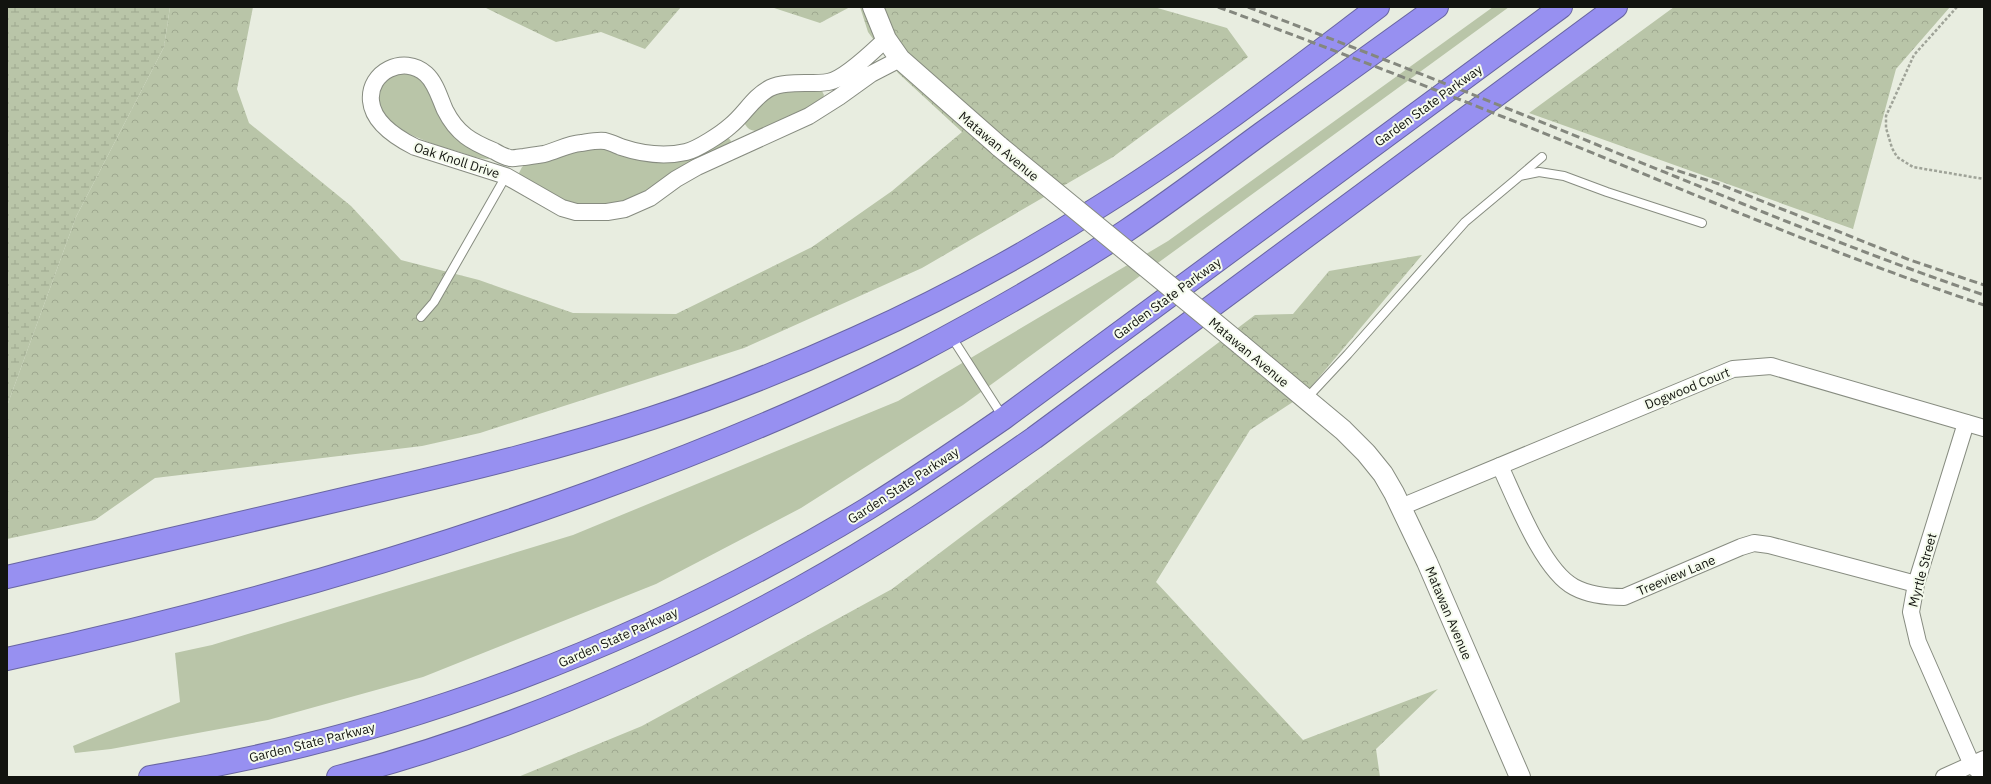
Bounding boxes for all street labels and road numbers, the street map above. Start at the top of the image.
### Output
street label: Garden State Parkway [1371,60,1486,150]
street label: Matawan Avenue [955,108,1042,185]
street label: Oak Knoll Drive [412,139,502,182]
street label: Garden State Parkway [1110,253,1225,343]
street label: Matawan Avenue [1205,314,1292,391]
street label: Dogwood Court [1642,364,1732,413]
street label: Garden State Parkway [844,443,962,528]
street label: Myrtle Street [1904,531,1941,609]
street label: Treeview Lane [1634,551,1718,600]
street label: Matawan Avenue [1421,564,1476,662]
street label: Garden State Parkway [556,603,681,671]
street label: Garden State Parkway [247,718,377,766]

